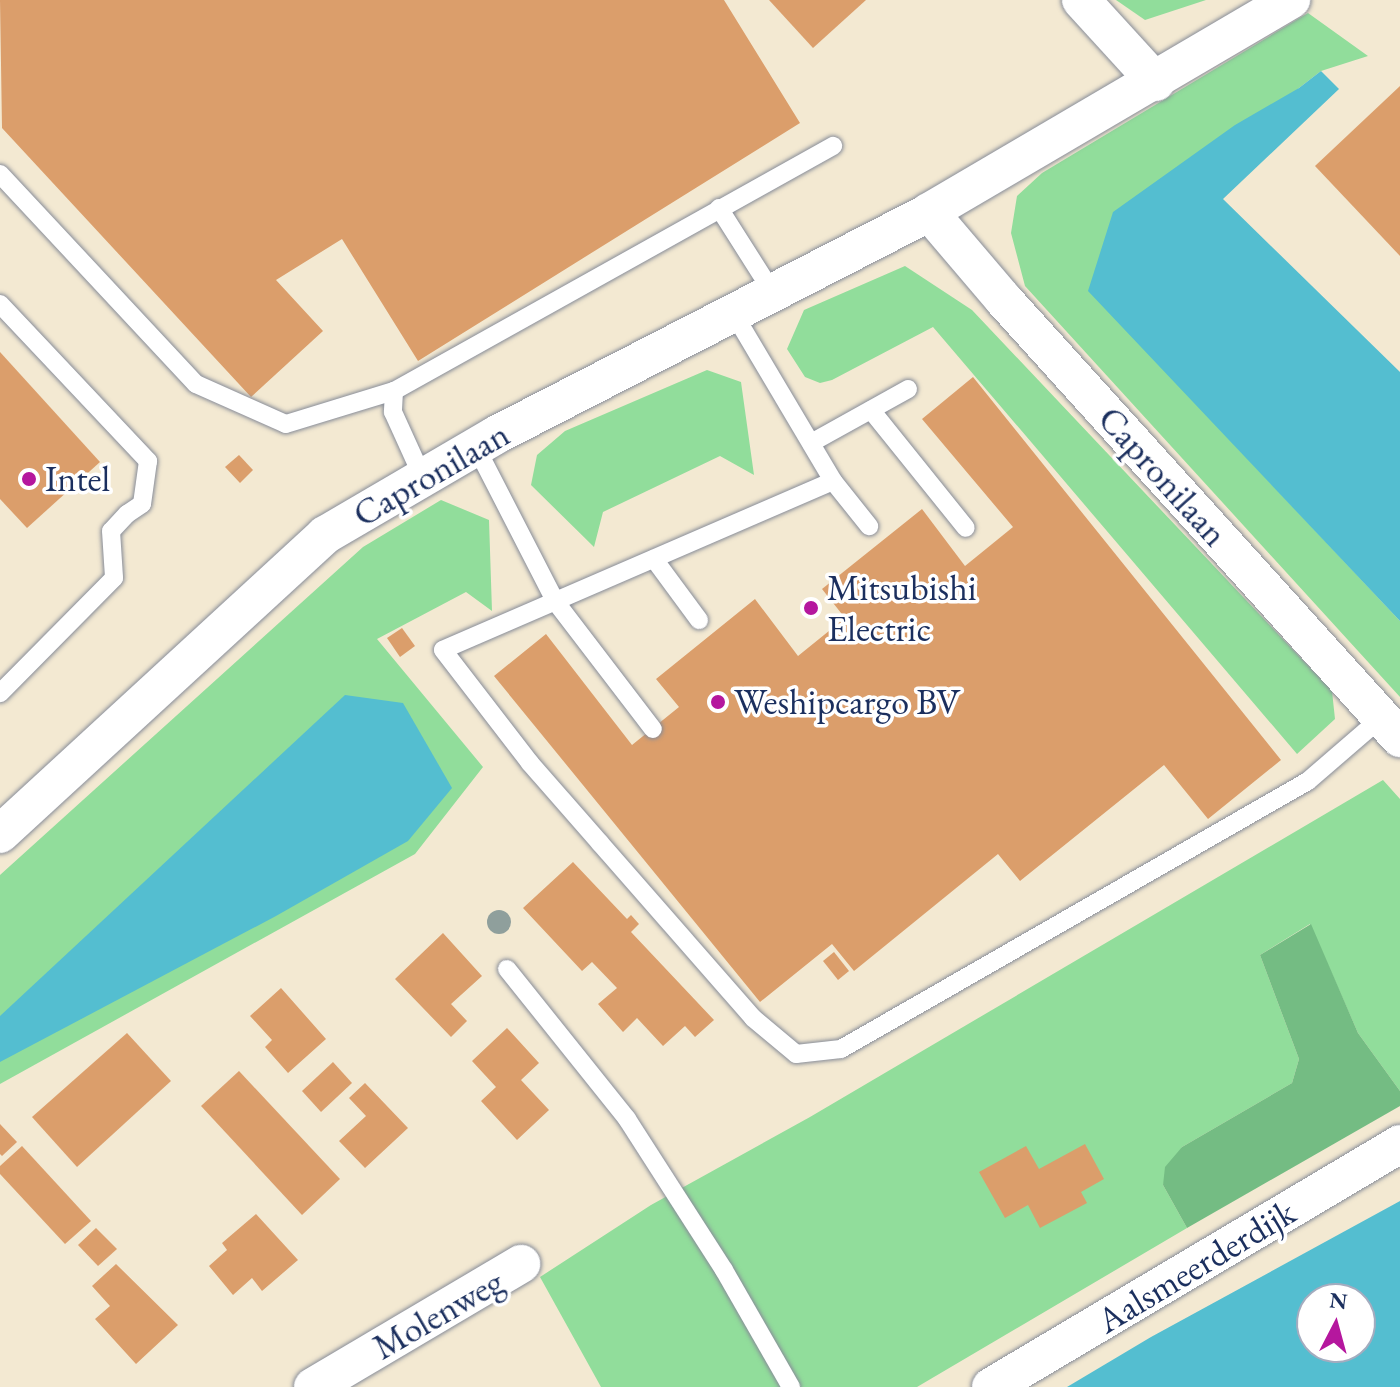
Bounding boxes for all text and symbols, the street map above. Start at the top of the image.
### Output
street label: Capronilaan [1089,397,1237,555]
street label: Capronilaan [345,412,517,536]
place label: Intel [45,457,110,501]
marker: Intel [20,470,38,488]
place label: Mitsubishi Electric [827,565,977,650]
marker: Mitsubishi Electric [802,599,820,617]
place label: Weshipcargo BV [734,680,961,724]
marker: Weshipcargo BV [709,693,727,711]
street label: Aalsmeerderdijk [1089,1190,1303,1342]
street label: Molenweg [365,1259,511,1369]
north arrow [1296,1283,1376,1363]
text: N [1328,1285,1349,1316]

